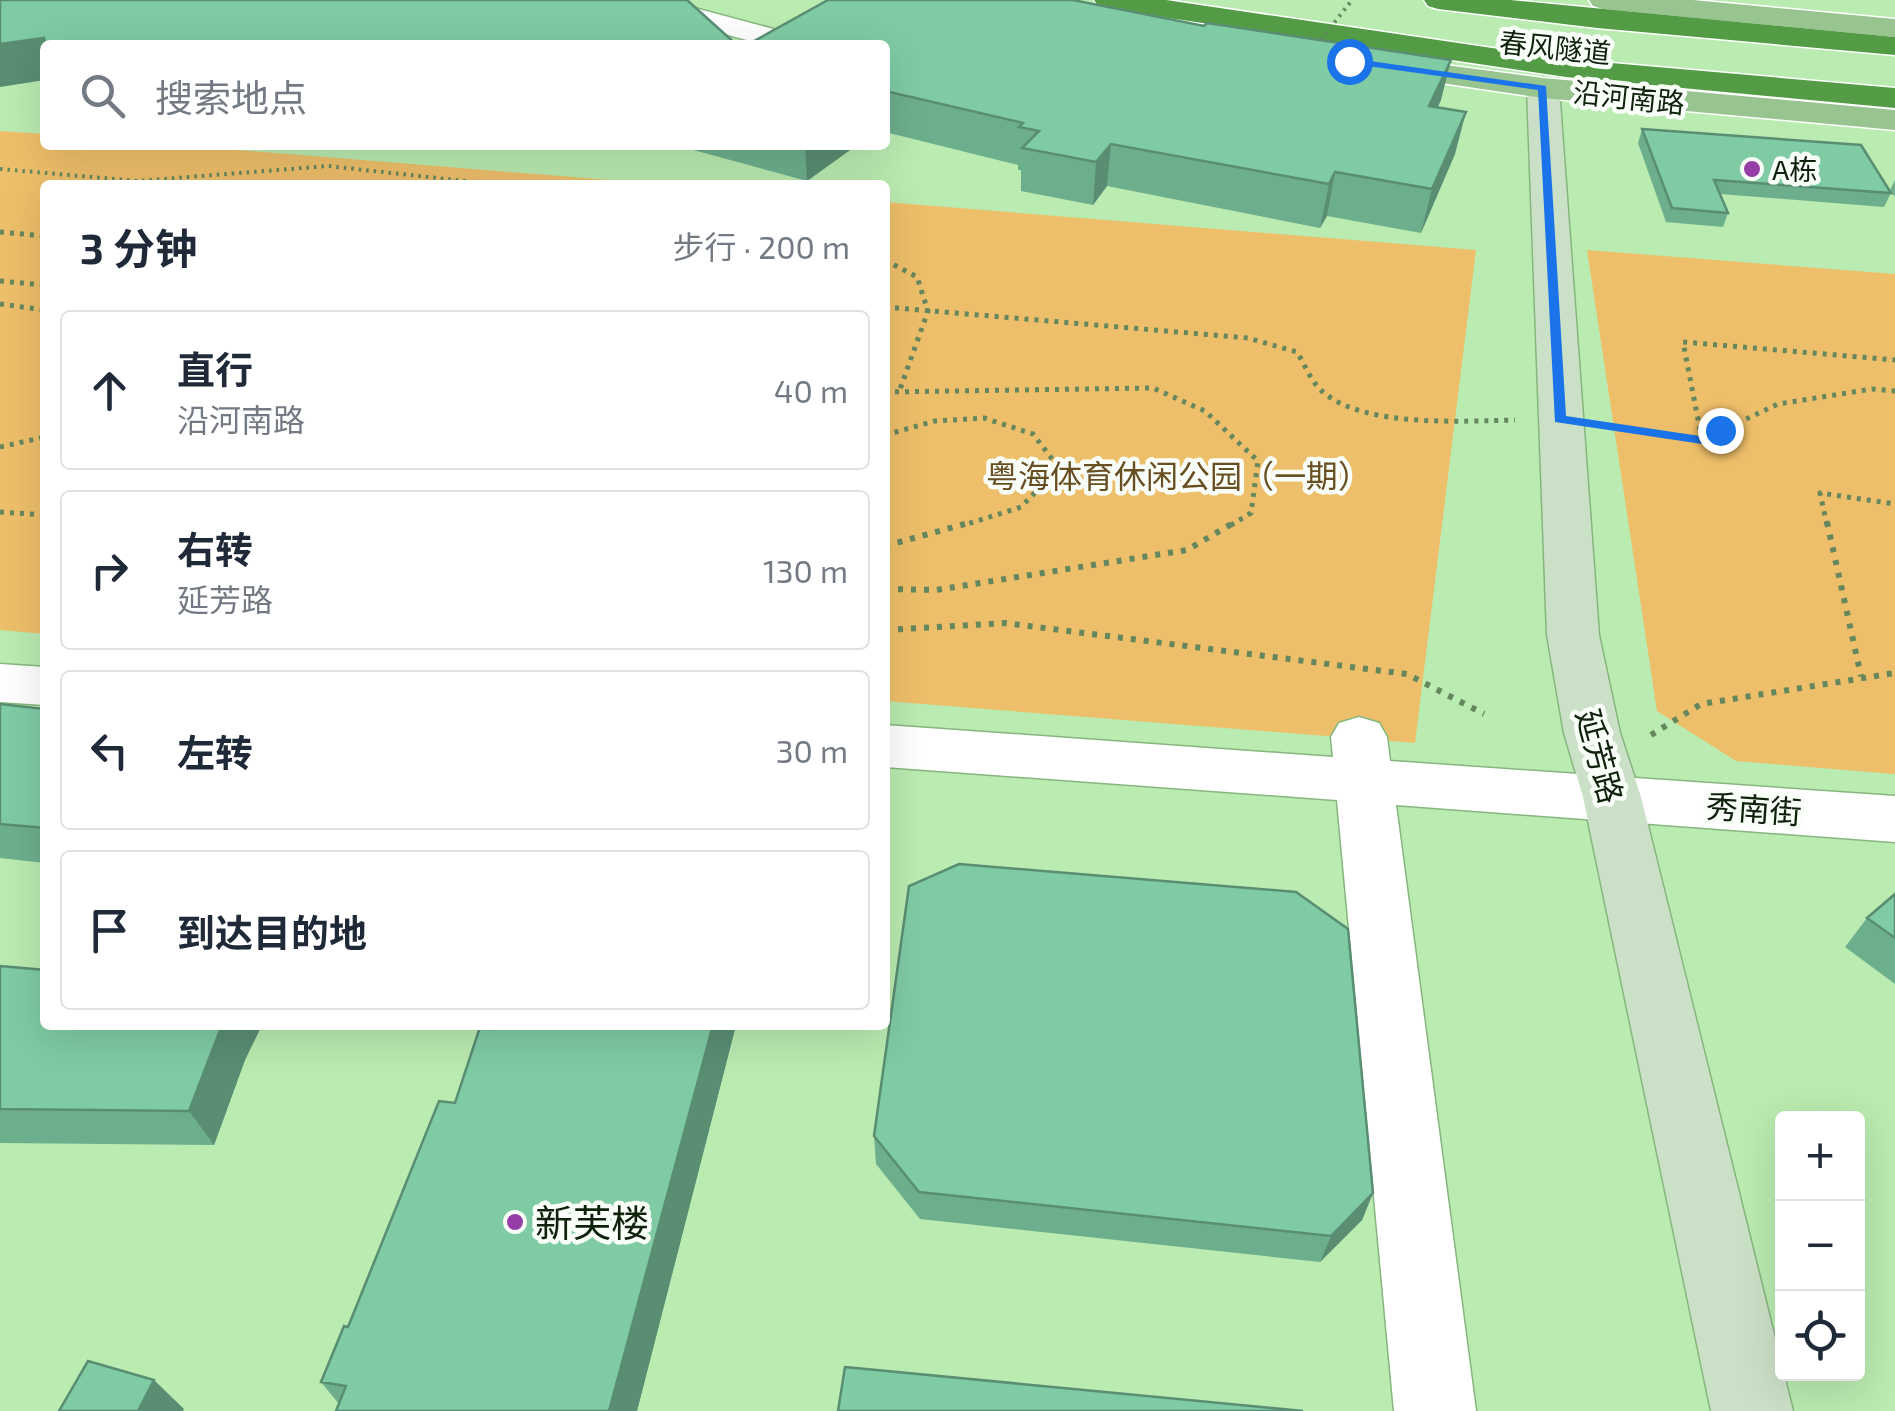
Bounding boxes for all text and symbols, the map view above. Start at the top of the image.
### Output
street label: 春风隧道 [1498,24,1612,70]
route start [1327,39,1373,85]
search box [40,40,890,150]
icon: search [75,68,130,123]
text: 搜索地点 [155,74,307,120]
street label: 沿河南路 [1572,74,1686,120]
place label: A栋 [1772,152,1817,186]
marker: A栋 [1741,158,1763,180]
text: 3 分钟 [80,222,197,272]
text: 步行 · 200 m [672,227,850,265]
text: 直行 [177,346,253,392]
icon: ahead [82,363,137,418]
text: 40 m [774,371,848,409]
text: 沿河南路 [177,400,305,438]
route end [1698,408,1744,454]
park label: 粤海体育休闲公园（一期） [986,456,1370,494]
text: 右转 [177,526,253,572]
icon: right [82,543,137,598]
text: 130 m [763,551,848,589]
text: 延芳路 [177,580,273,618]
street label: 延芳路 [1570,705,1632,807]
icon: left [82,723,137,778]
text: 左转 [177,729,253,775]
text: 30 m [776,731,848,769]
street label: 秀南街 [1705,786,1803,830]
icon: arrive [82,903,137,958]
text: 到达目的地 [177,909,367,955]
map controls [1775,1111,1865,1381]
button: + [1775,1111,1865,1201]
place label: 新芙楼 [535,1199,649,1245]
button: − [1775,1201,1865,1291]
marker: 新芙楼 [504,1211,526,1233]
button: locate [1775,1291,1865,1381]

